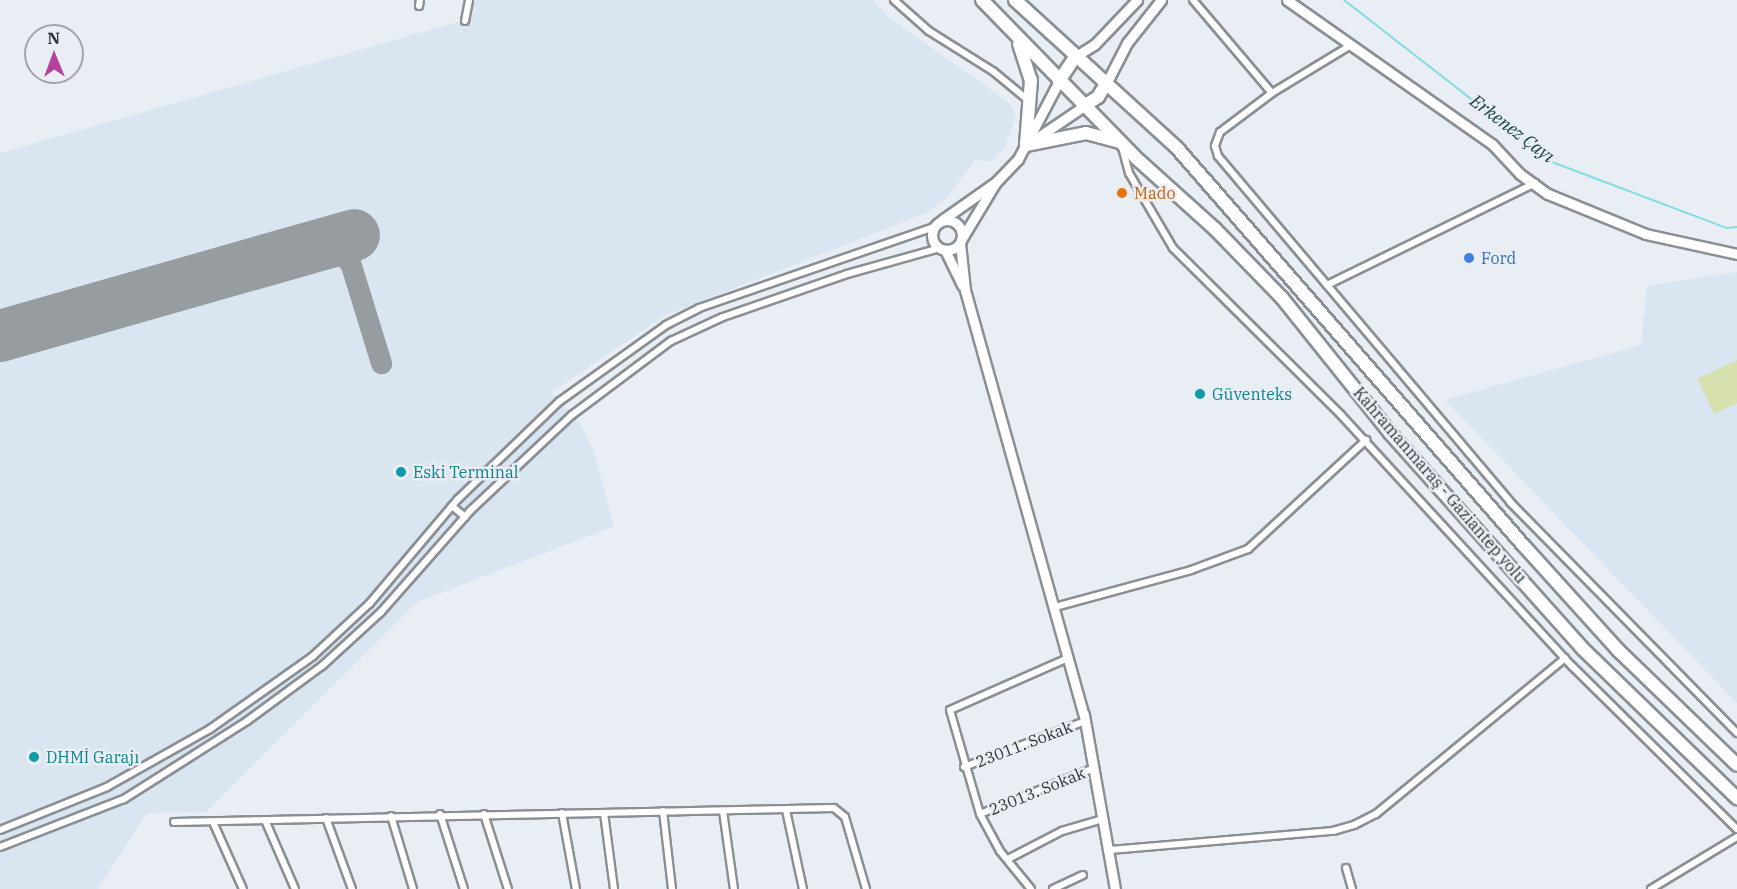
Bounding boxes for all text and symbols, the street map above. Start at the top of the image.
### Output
north arrow [24,24,84,84]
text: N [47,28,60,48]
water label: Erkenez Çayı [1466,90,1558,168]
place label: Mado [1134,183,1175,203]
marker: Mado [1115,186,1129,200]
place label: Ford [1481,248,1516,268]
marker: Ford [1462,251,1476,265]
street label: Kahramanmaraş - Gaziantep yolu [1350,383,1530,587]
place label: Güventeks [1212,384,1292,404]
marker: Güventeks [1193,387,1207,401]
place label: Eski Terminal [413,462,519,482]
marker: Eski Terminal [394,465,408,479]
street label: 23011. Sokak [973,717,1075,771]
place label: DHMİ Garajı [46,747,139,767]
marker: DHMİ Garajı [27,750,41,764]
street label: 23013. Sokak [986,763,1088,819]

